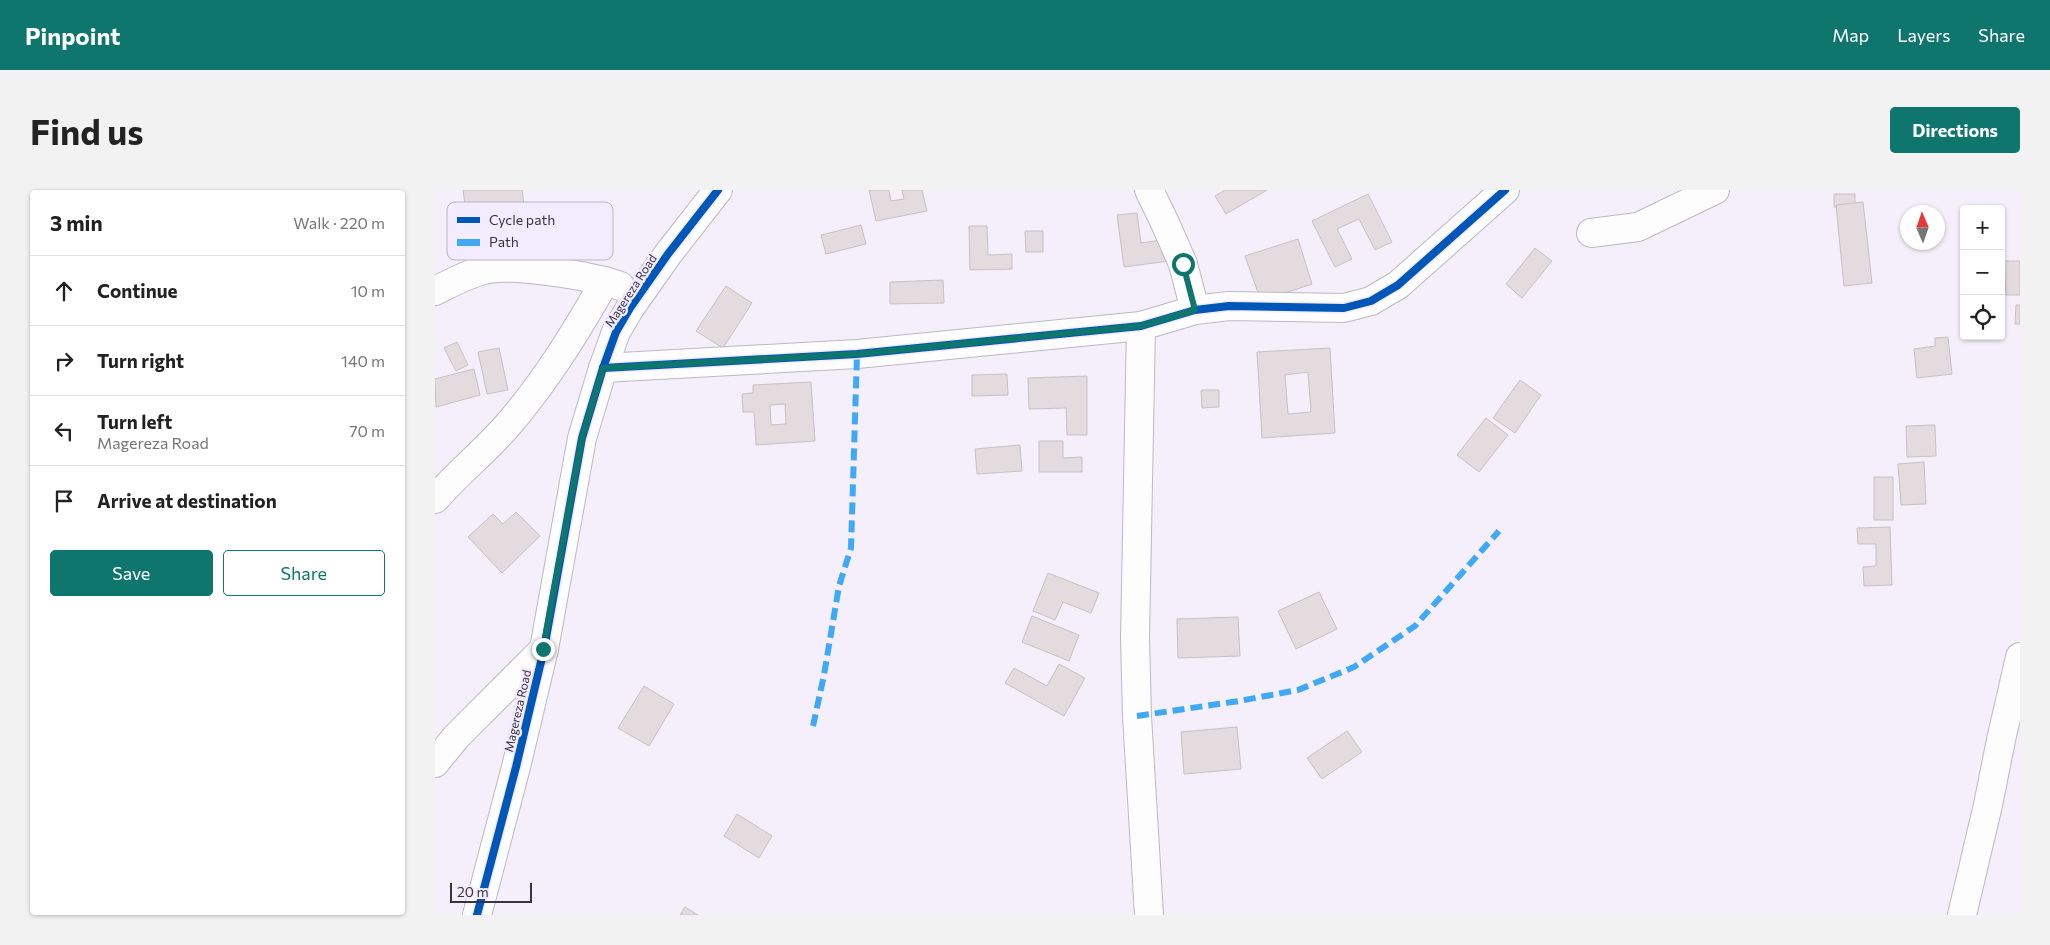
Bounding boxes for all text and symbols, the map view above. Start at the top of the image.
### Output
text: Pinpoint [25,21,120,50]
text: Map [1832,24,1869,46]
text: Layers [1897,24,1950,46]
text: Share [1978,24,2025,46]
button: Directions [1890,107,2020,153]
text: Find us [30,109,144,152]
legend [447,202,613,260]
north arrow [1900,205,1945,250]
map controls [1960,205,2005,340]
button: + [1960,205,2005,250]
text: 3 min [50,210,103,235]
text: Cycle path [489,211,555,228]
text: Walk · 220 m [293,213,385,232]
text: Path [489,233,519,250]
button: − [1960,250,2005,295]
street label: Magereza Road [601,251,659,329]
route start [1172,253,1195,276]
icon: ahead [50,277,78,305]
text: Continue [97,279,177,302]
text: 10 m [351,281,385,300]
button: locate [1960,295,2005,340]
icon: right [50,347,78,375]
text: Turn right [97,349,184,372]
text: 140 m [341,351,385,370]
text: Turn left [97,410,172,433]
icon: left [50,417,78,445]
text: 70 m [349,421,385,440]
text: Magereza Road [97,433,209,452]
icon: arrive [50,487,78,515]
text: Arrive at destination [97,489,277,512]
button: Save [50,550,213,596]
button: Share [223,550,385,596]
route end [532,638,555,661]
street label: Magereza Road [501,668,533,753]
scale bar [450,880,533,903]
text: 20 m [457,883,489,900]

